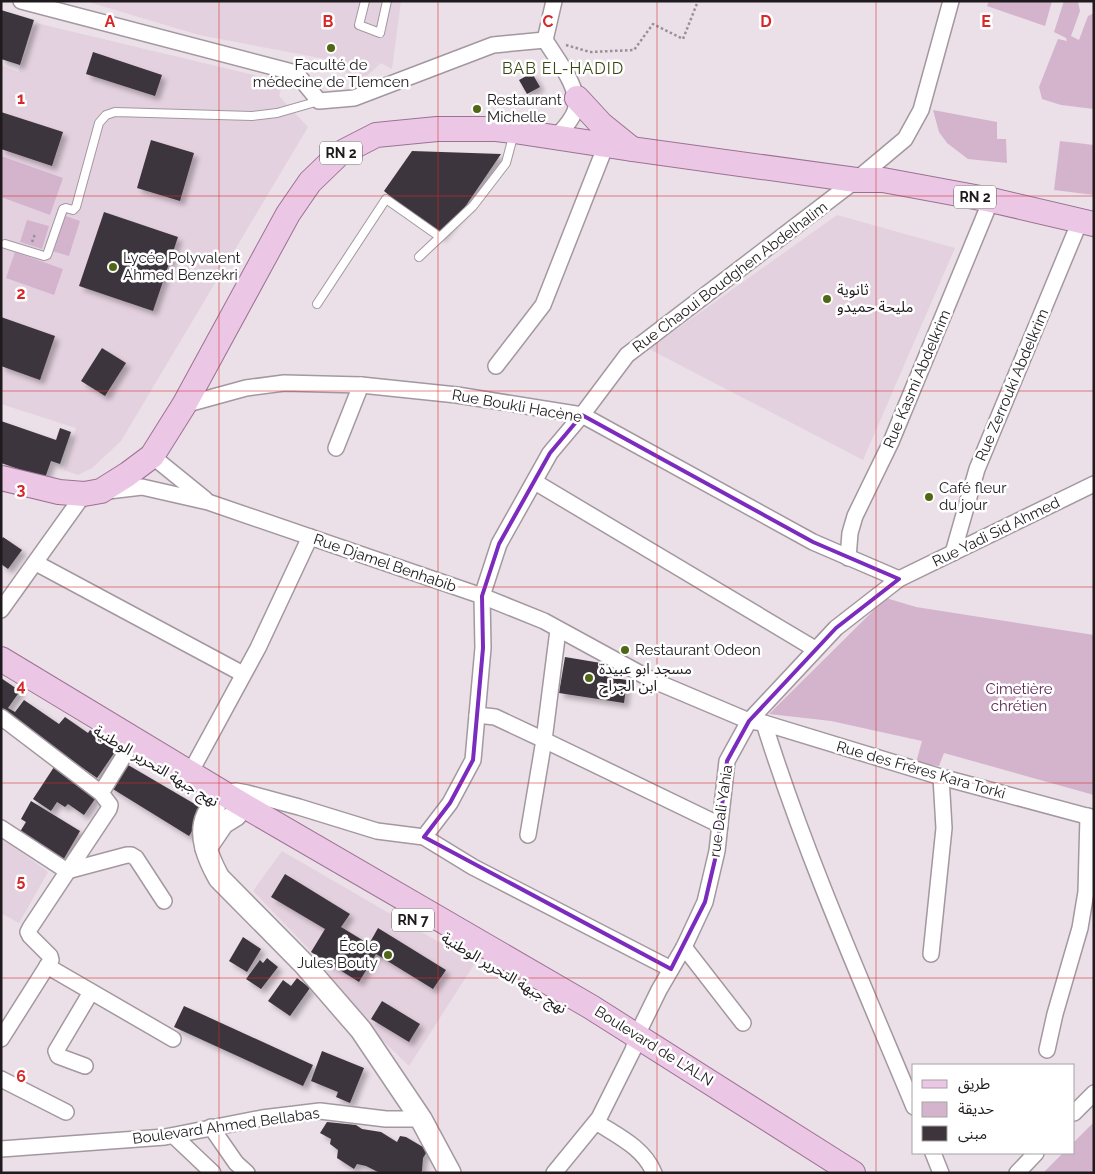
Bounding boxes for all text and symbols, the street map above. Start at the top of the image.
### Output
text: A [105,12,116,31]
text: B [323,12,334,31]
text: C [543,12,554,31]
text: D [760,12,772,31]
text: E [981,12,991,31]
marker: Faculté de médecine de Tlemcen [325,42,337,54]
place label: Faculté de médecine de Tlemcen [253,56,409,91]
district label: BAB EL-HADID [502,59,624,78]
text: 1 [17,89,25,108]
place label: Restaurant Michelle [487,91,562,126]
marker: Restaurant Michelle [471,103,483,115]
road number: RN 2 [320,142,362,164]
road number: RN 2 [954,186,996,208]
street label: Rue Chaoui Boudghen Abdelhalim [629,198,831,356]
place label: Lycée Polyvalent Ahmed Benzekri [123,249,241,284]
marker: Lycée Polyvalent Ahmed Benzekri [107,261,119,273]
place label: ثانوية مليحة حميدو [837,281,913,316]
text: 2 [16,284,26,303]
marker: ثانوية مليحة حميدو [821,293,833,305]
street label: Rue Zerrouki Abdelkrim [972,306,1052,464]
street label: Rue Kasmi Abdelkrim [880,307,954,451]
street label: Rue Boukli Hacène [451,386,584,426]
place label: Café fleur du jour [939,479,1007,514]
text: 3 [17,480,26,499]
marker: Café fleur du jour [923,491,935,503]
street label: Rue Yadi Sid Ahmed [929,493,1063,571]
street label: Rue Djamel Benhabib [311,530,459,596]
place label: Restaurant Odeon [635,641,761,659]
marker: Restaurant Odeon [619,644,631,656]
place label: مسجد ابو عبيدة ابن الجراح [599,660,692,698]
marker: مسجد ابو عبيدة ابن الجراح [583,672,595,684]
text: 4 [16,676,26,695]
park label: Cimetière chrétien [985,680,1053,715]
street label: نهج جبهة التحرير الوطنية [89,721,222,813]
street label: Rue des Fréres Kara Torki [834,737,1008,803]
street label: rue Dali Yahia [706,764,736,858]
text: 5 [17,871,26,890]
road number: RN 7 [392,908,434,932]
street label: نهج جبهة التحرير الوطنية [437,928,570,1020]
place label: École Jules Bouty [297,937,378,972]
marker: École Jules Bouty [382,949,394,961]
street label: Boulevard de L'ALN [591,1002,717,1090]
legend [912,1064,1075,1154]
text: 6 [16,1067,26,1086]
text: طريق [958,1075,990,1094]
text: حديقة [958,1100,994,1118]
street label: Boulevard Ahmed Bellabas [131,1104,321,1148]
text: مبنى [958,1125,987,1143]

